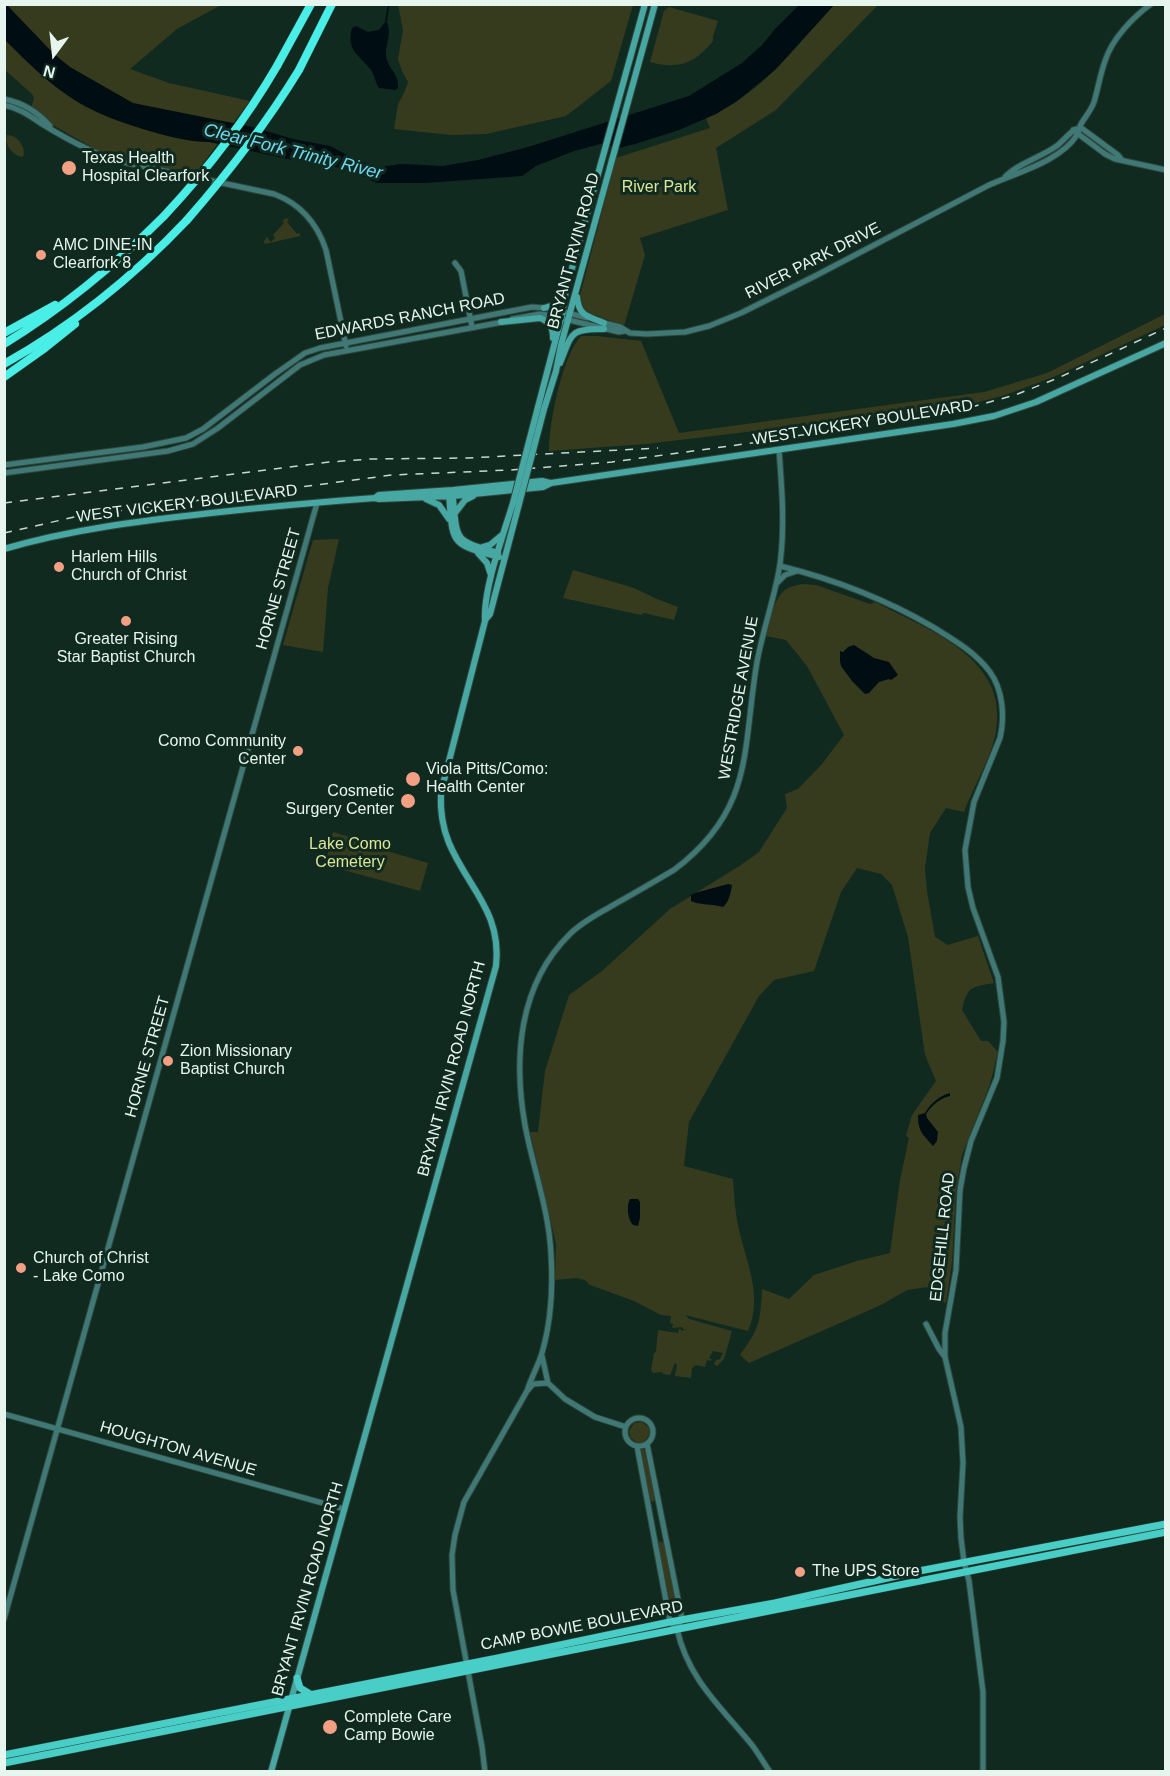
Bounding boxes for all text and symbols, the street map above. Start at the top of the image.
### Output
north arrow [24,24,84,84]
text: N [41,62,57,82]
water label: Clear Fork Trinity River [201,119,385,185]
place label: Texas Health Hospital Clearfork [82,149,209,187]
marker: Texas Health Hospital Clearfork [60,159,78,177]
street label: BRYANT IRVIN ROAD [544,171,604,331]
park label: River Park [622,178,696,198]
street label: RIVER PARK DRIVE [742,219,884,303]
place label: AMC DINE-IN Clearfork 8 [53,236,153,274]
marker: AMC DINE-IN Clearfork 8 [34,248,48,262]
street label: EDWARDS RANCH ROAD [313,289,507,345]
street label: WEST VICKERY BOULEVARD [752,396,974,450]
street label: WEST VICKERY BOULEVARD [75,481,299,527]
street label: HORNE STREET [252,526,306,652]
place label: Harlem Hills Church of Christ [71,548,187,586]
marker: Harlem Hills Church of Christ [52,560,66,574]
marker: Greater Rising Star Baptist Church [119,614,133,628]
street label: WESTRIDGE AVENUE [715,615,763,781]
place label: Greater Rising Star Baptist Church [57,630,195,668]
place label: Como Community Center [158,732,286,770]
marker: Como Community Center [291,744,305,758]
place label: Viola Pitts/Como: Health Center [426,760,548,798]
marker: Viola Pitts/Como: Health Center [404,770,422,788]
place label: Cosmetic Surgery Center [286,782,394,820]
marker: Cosmetic Surgery Center [399,792,417,810]
park label: Lake Como Cemetery [309,835,391,873]
street label: BRYANT IRVIN ROAD NORTH [414,959,490,1179]
street label: HORNE STREET [121,994,175,1120]
place label: Zion Missionary Baptist Church [180,1042,292,1080]
marker: Zion Missionary Baptist Church [161,1054,175,1068]
street label: EDGEHILL ROAD [927,1171,959,1303]
place label: Church of Christ - Lake Como [33,1249,149,1287]
marker: Church of Christ - Lake Como [14,1261,28,1275]
street label: HOUGHTON AVENUE [97,1417,259,1481]
street label: BRYANT IRVIN ROAD NORTH [268,1480,348,1698]
place label: The UPS Store [812,1562,920,1582]
marker: The UPS Store [793,1565,807,1579]
street label: CAMP BOWIE BOULEVARD [479,1597,685,1655]
place label: Complete Care Camp Bowie [344,1708,452,1746]
marker: Complete Care Camp Bowie [321,1718,339,1736]

